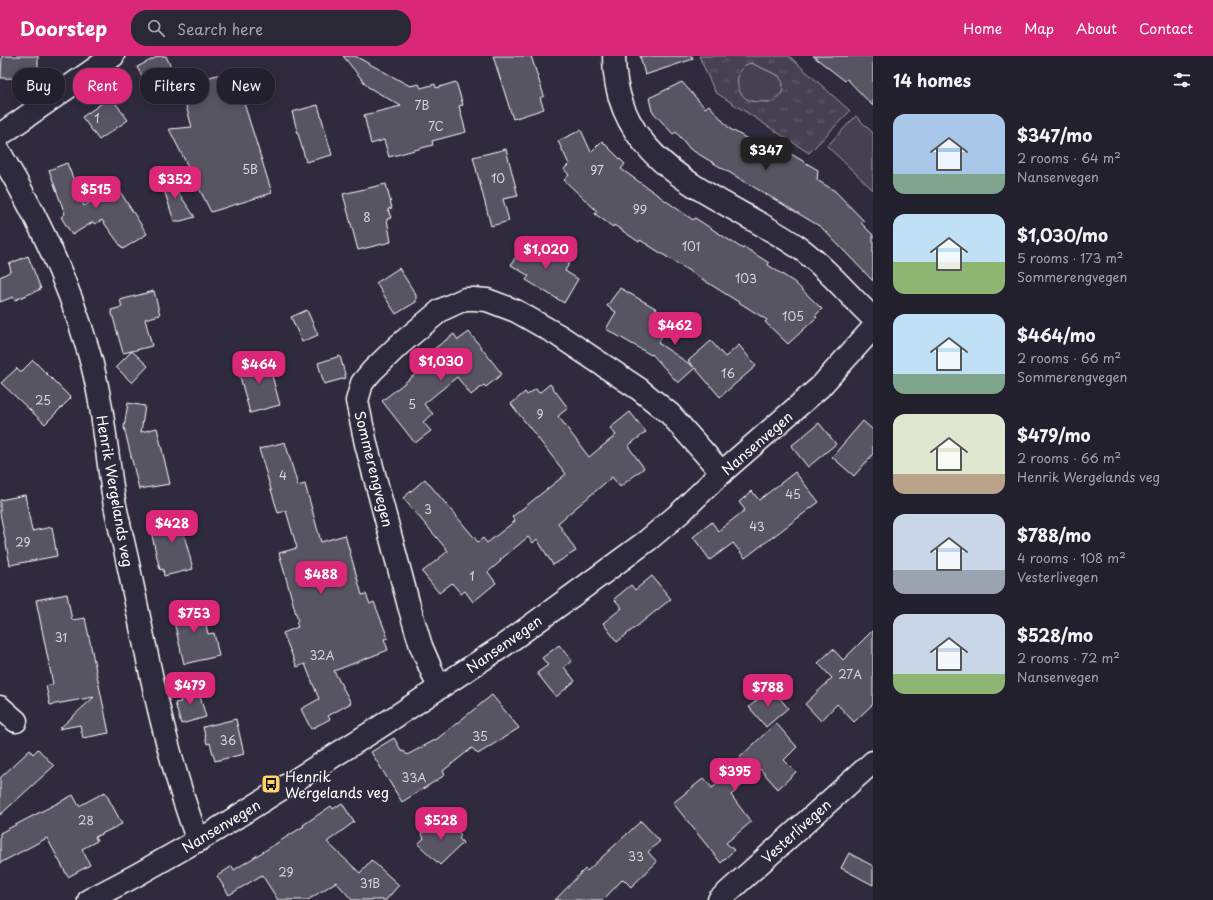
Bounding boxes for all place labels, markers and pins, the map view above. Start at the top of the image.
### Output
pin: $347 [742,137,790,171]
pin: $352 [151,166,199,200]
pin: $515 [72,176,120,210]
pin: $1,020 [513,236,579,270]
pin: $462 [651,312,699,346]
pin: $1,030 [408,348,474,382]
pin: $464 [235,351,283,385]
pin: $428 [148,510,196,544]
pin: $488 [297,561,345,595]
pin: $753 [170,600,218,634]
pin: $479 [166,672,214,706]
pin: $788 [744,674,792,708]
pin: $395 [711,758,759,792]
place label: Henrik Wergelands veg [285,766,389,803]
bus stop icon: Henrik Wergelands veg [260,773,282,795]
pin: $528 [417,807,465,841]

